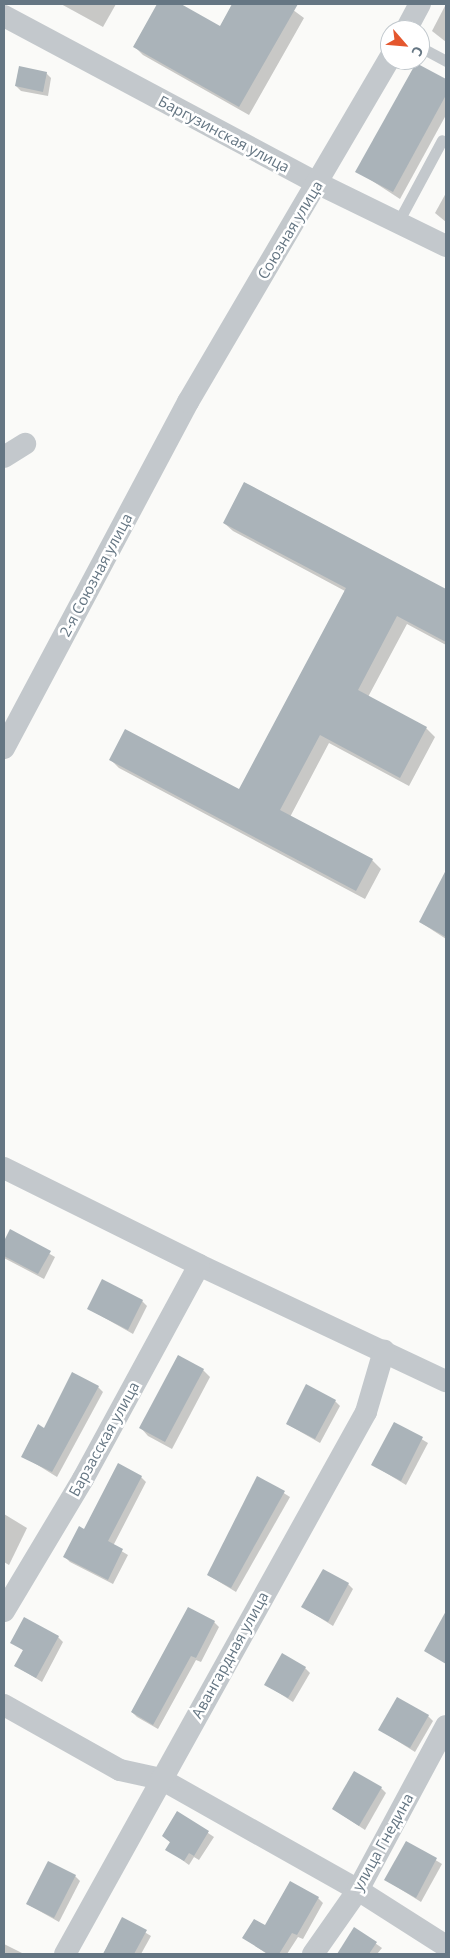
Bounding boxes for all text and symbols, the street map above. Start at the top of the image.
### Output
north arrow [380,20,430,70]
text: С [407,43,428,60]
street label: Баргузинская улица [155,92,293,176]
street label: Союзная улица [254,178,326,282]
street label: 2-я Союзная улица [56,510,136,640]
street label: Барзасская улица [65,1379,143,1499]
street label: Авангардная улица [188,1589,272,1721]
street label: улица Гнедина [349,1790,417,1894]

